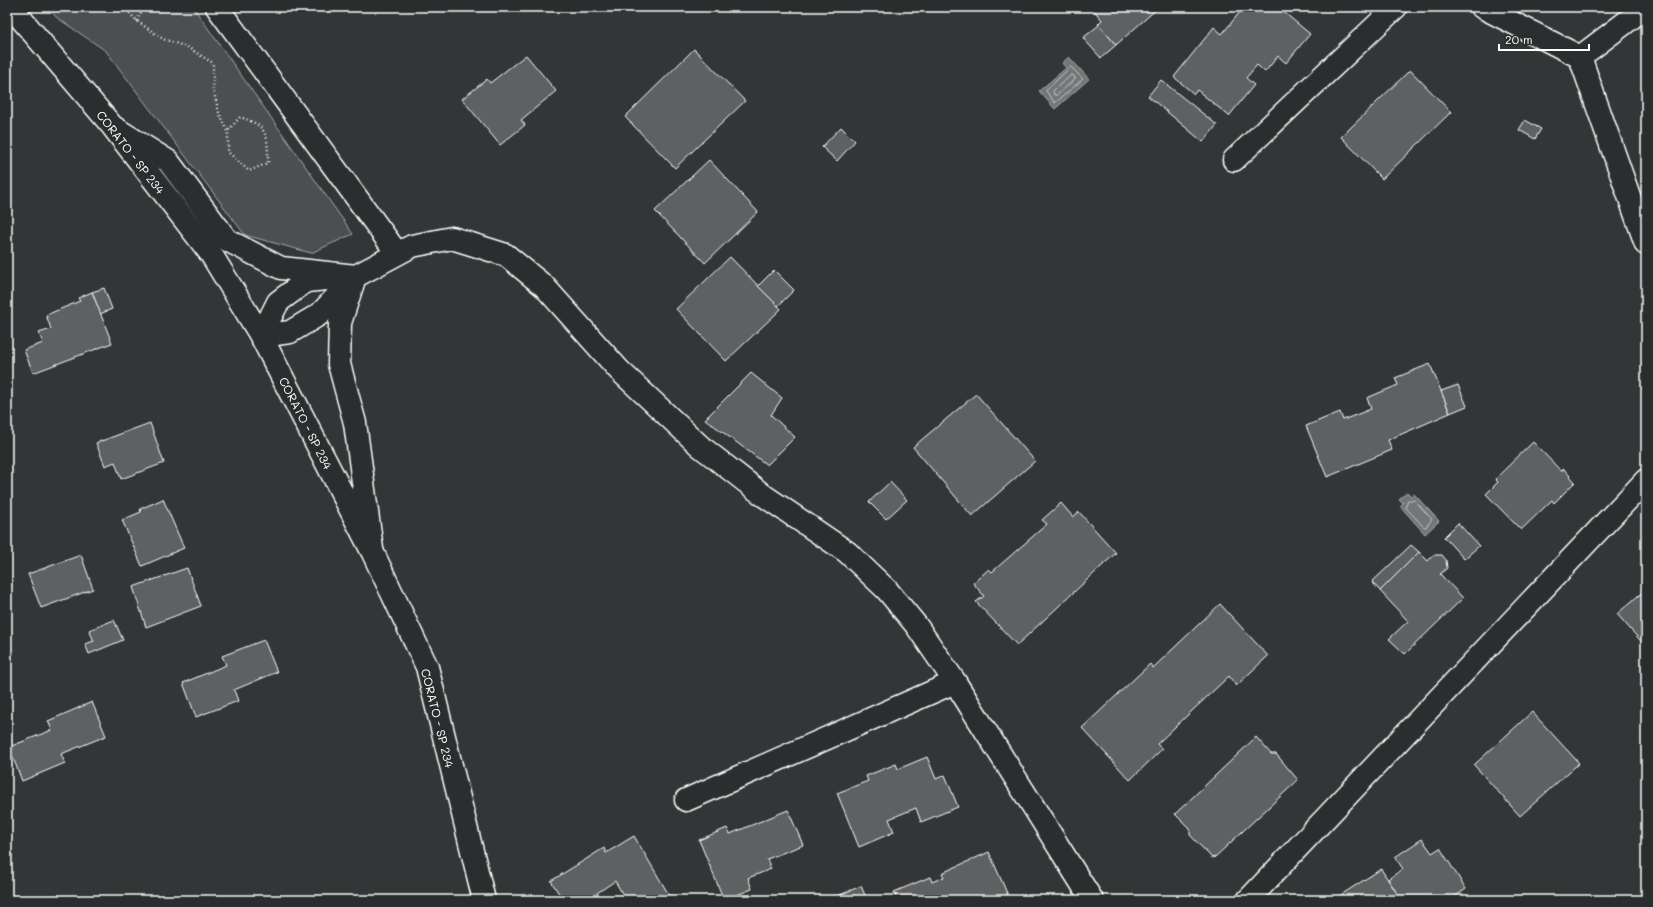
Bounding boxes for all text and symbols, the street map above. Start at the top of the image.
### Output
scale bar [1499,26,1589,52]
text: 20 m [1505,31,1533,47]
street label: CORATO - SP 234 [93,107,169,197]
street label: CORATO - SP 234 [276,374,336,472]
street label: CORATO - SP 234 [418,667,458,769]

